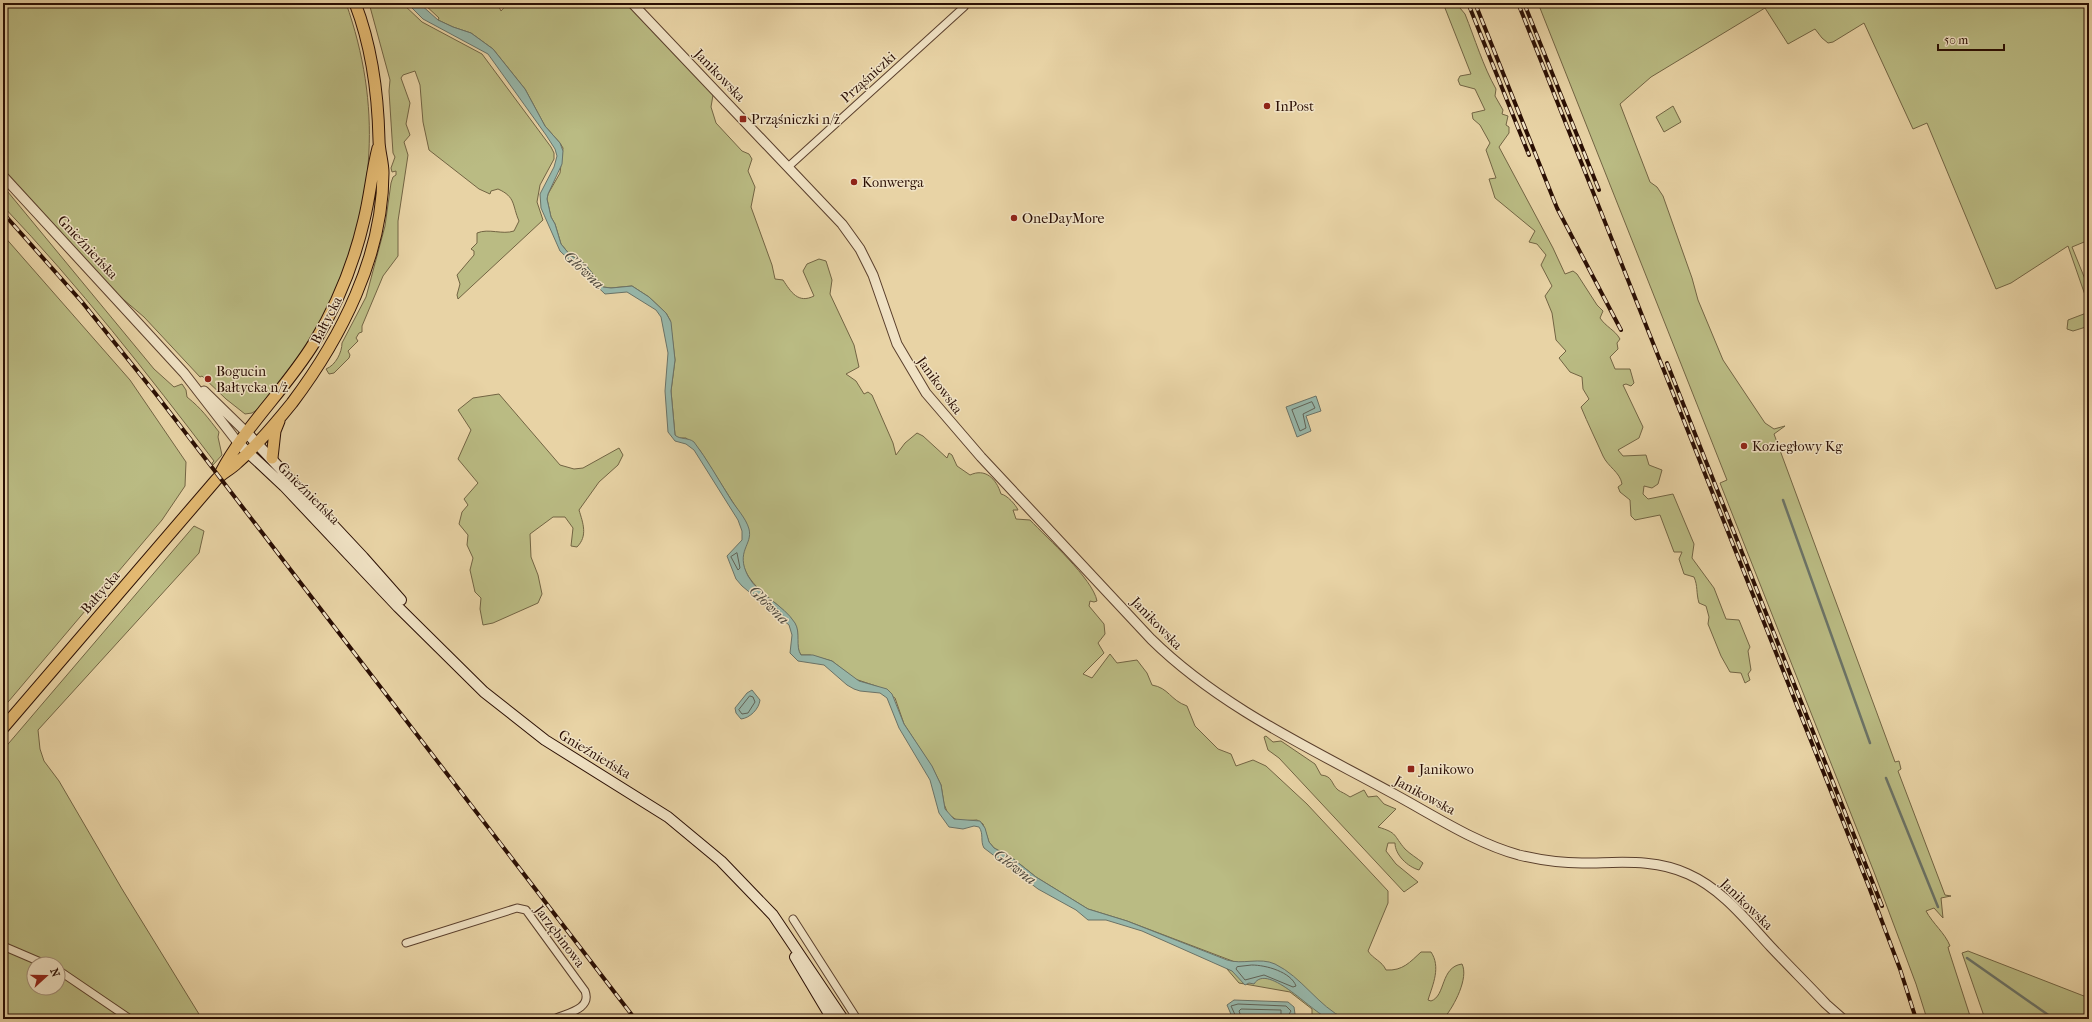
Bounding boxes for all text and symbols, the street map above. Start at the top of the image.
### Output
scale bar [1938,26,2004,52]
text: 50 m [1944,33,1968,47]
street label: Janikowska [690,45,749,106]
street label: Prząśniczki [837,48,899,106]
place label: InPost [1275,98,1314,115]
marker: InPost [1262,101,1272,111]
place label: Prząśniczki n/ż [751,111,840,128]
marker: Prząśniczki n/ż [738,114,748,124]
place label: Konwerga [862,174,924,191]
marker: Konwerga [849,177,859,187]
place label: OneDayMore [1022,210,1105,227]
street label: Gnieźnieńska [54,212,122,283]
marker: OneDayMore [1009,213,1019,223]
water label: Główna [560,247,608,293]
street label: Bałtycka [307,293,346,347]
street label: Janikowska [913,352,966,418]
place label: Bogucin Bałtycka n/ż [216,363,288,396]
marker: Bogucin Bałtycka n/ż [203,374,213,384]
place label: Koziegłowy Kg [1752,438,1843,455]
marker: Koziegłowy Kg [1739,441,1749,451]
street label: Gnieźnieńska [274,459,344,528]
street label: Bałtycka [77,567,124,617]
water label: Główna [745,582,793,628]
street label: Janikowska [1127,593,1186,654]
street label: Gnieźnieńska [556,726,634,783]
place label: Janikowo [1418,761,1474,778]
marker: Janikowo [1406,764,1416,774]
street label: Janikowska [1390,772,1459,819]
water label: Główna [990,845,1040,889]
street label: Janikowska [1716,874,1777,934]
street label: Jarzębinowa [530,901,589,971]
north arrow [26,956,66,996]
text: N [47,966,63,979]

